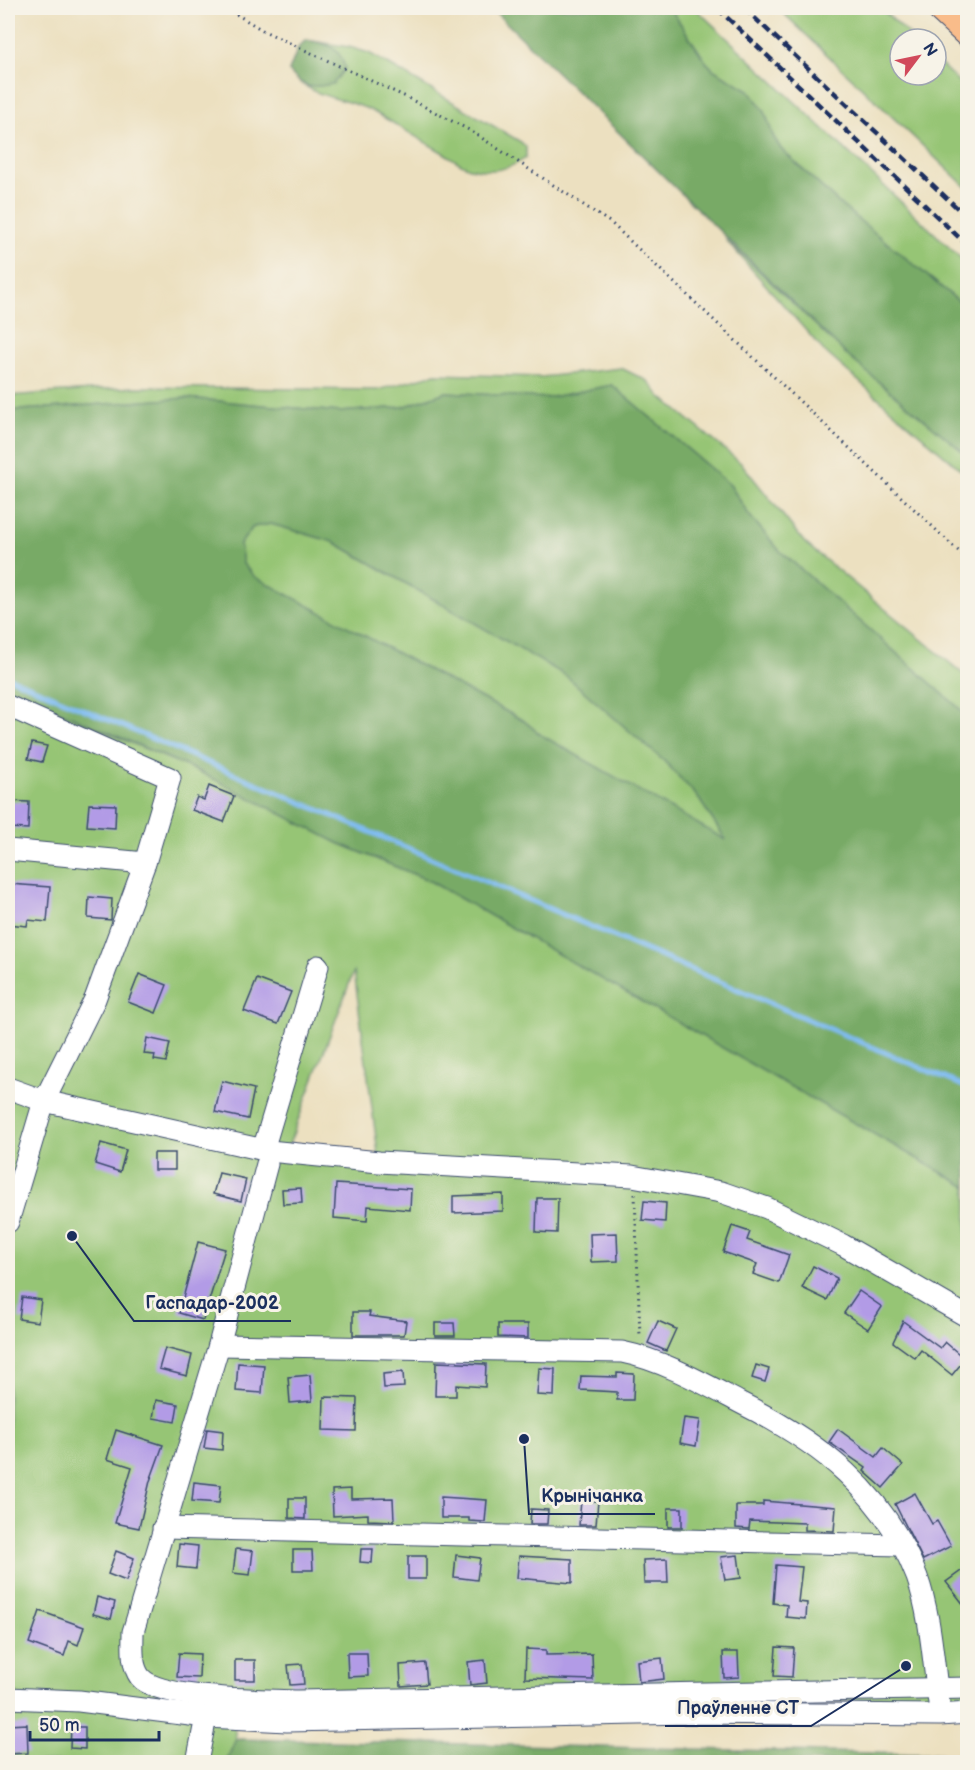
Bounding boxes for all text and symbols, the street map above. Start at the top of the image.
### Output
north arrow [888,27,948,87]
text: N [918,40,941,60]
callout: Гаспадар-2002 [134,1285,291,1321]
text: Гаспадар-2002 [145,1293,279,1314]
callout: Крынічанка [529,1478,655,1514]
text: Крынічанка [541,1486,643,1507]
callout: Праўленне СТ [665,1690,811,1726]
text: Праўленне СТ [677,1698,799,1719]
scale bar [30,1704,159,1742]
text: 50 m [39,1715,80,1736]

